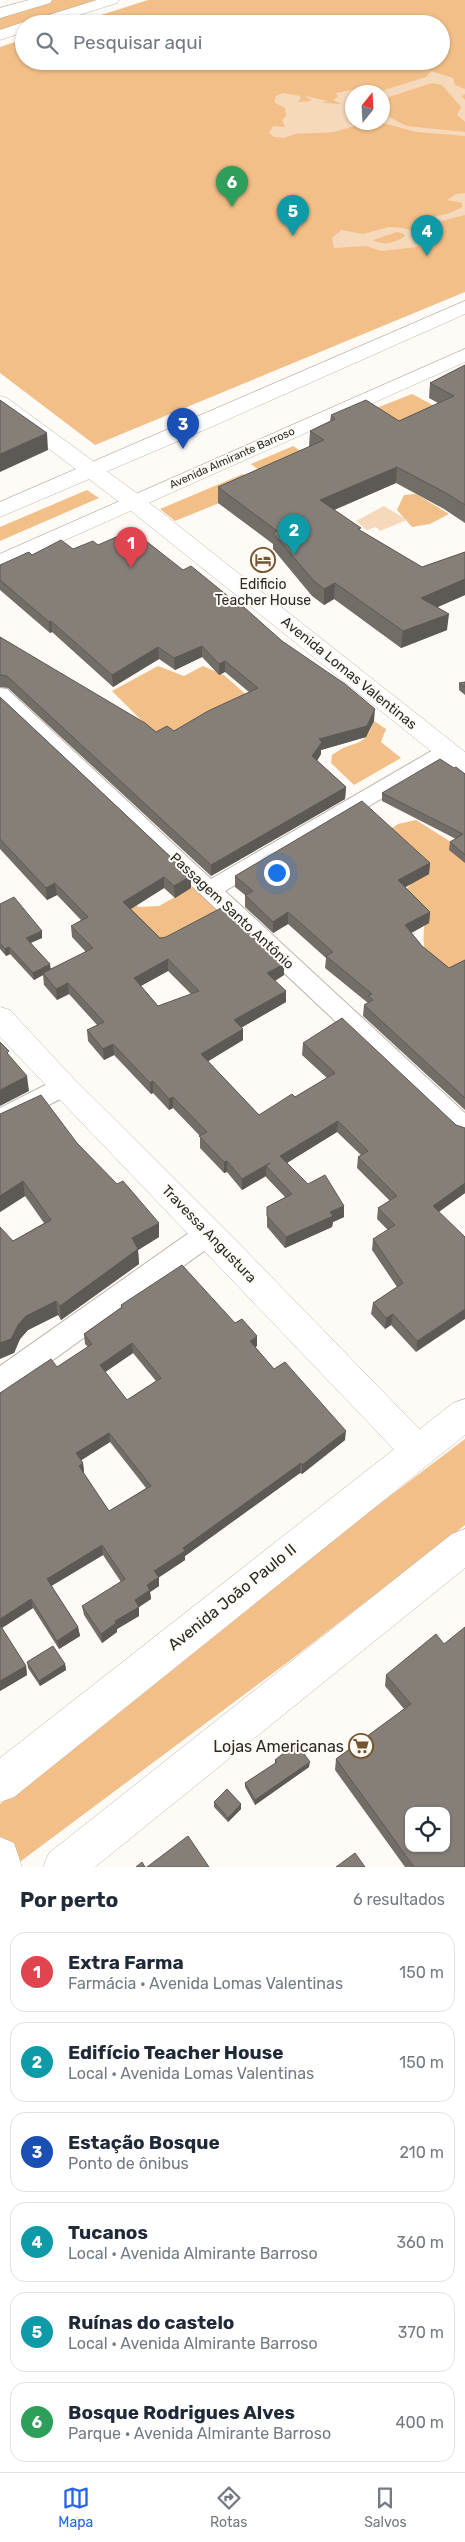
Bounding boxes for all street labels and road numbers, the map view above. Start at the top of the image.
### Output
street label: Avenida Almirante Barroso [167,424,297,492]
street label: Avenida Lomas Valentinas [278,613,420,733]
street label: Passagem Santo Antônio [167,849,297,973]
street label: Travessa Angustura [158,1182,260,1286]
street label: Avenida João Paulo II [164,1540,300,1654]

